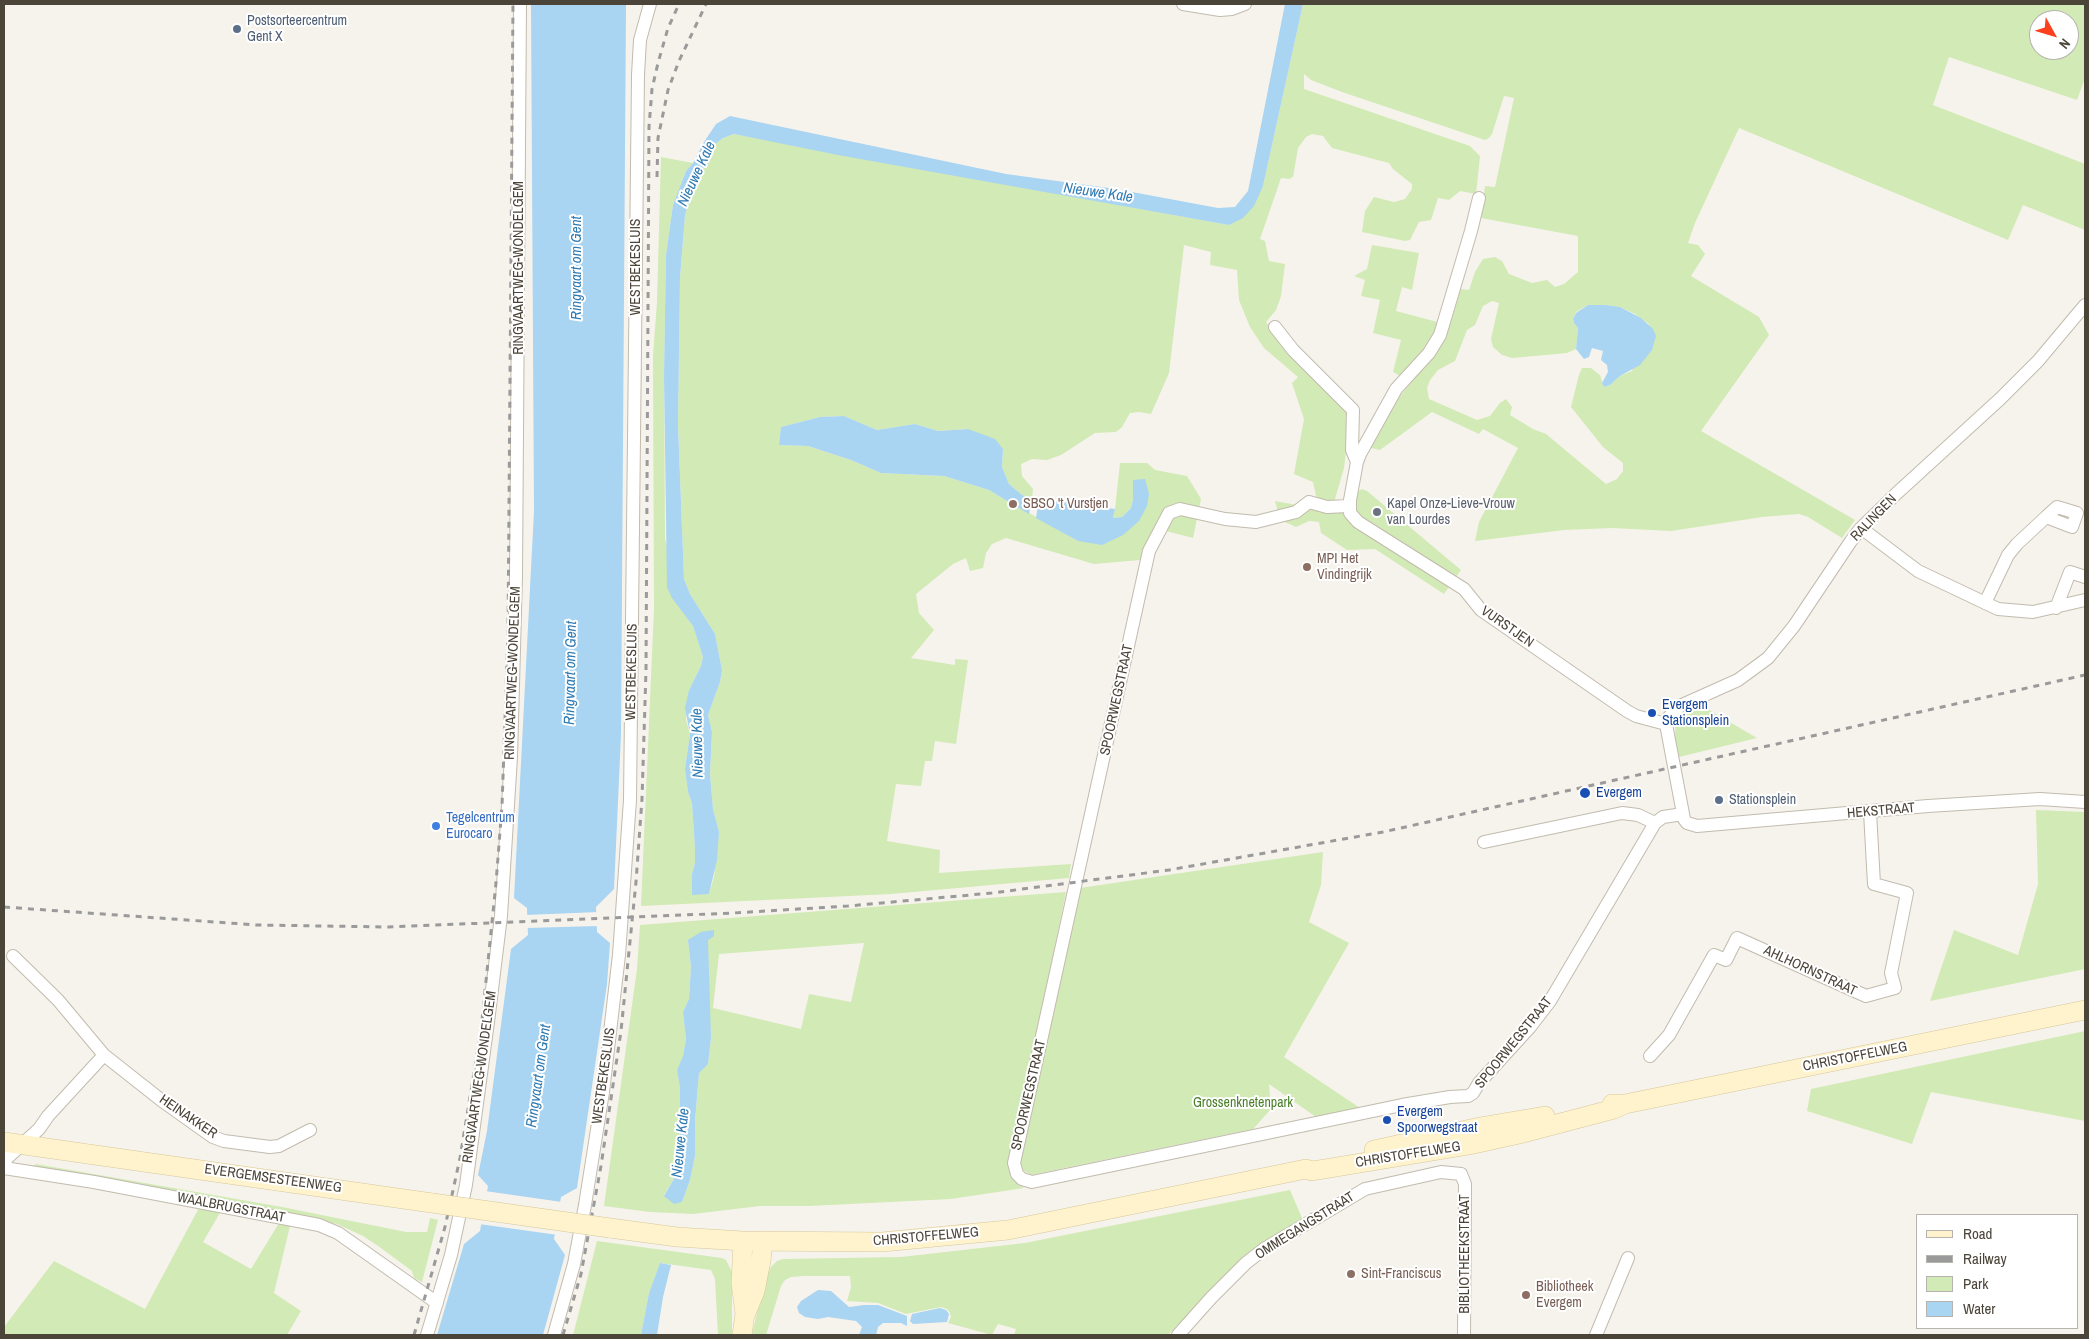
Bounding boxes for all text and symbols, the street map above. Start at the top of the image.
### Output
north arrow [2029,10,2079,60]
place label: Postsorteercentrum Gent X [247,13,347,46]
marker: Postsorteercentrum Gent X [231,23,243,35]
text: N [2055,35,2074,53]
water label: Nieuwe Kale [674,139,720,209]
water label: Nieuwe Kale [1062,179,1134,207]
street label: RINGVAARTWEG-WONDELGEM [511,181,527,355]
water label: Ringvaart om Gent [568,216,586,320]
street label: WESTBEKESLUIS [628,219,644,315]
street label: RALINGEN [1848,491,1900,545]
place label: SBSO 't Vurstjen [1023,496,1108,512]
place label: Kapel Onze-Lieve-Vrouw van Lourdes [1387,496,1515,528]
marker: SBSO 't Vurstjen [1007,498,1019,510]
marker: Kapel Onze-Lieve-Vrouw van Lourdes [1371,506,1383,518]
place label: MPI Het Vindingrijk [1317,551,1372,584]
marker: MPI Het Vindingrijk [1301,561,1313,573]
street label: RINGVAARTWEG-WONDELGEM [502,586,524,760]
street label: VURSTJEN [1477,603,1537,651]
water label: Ringvaart om Gent [561,621,581,725]
street label: WESTBEKESLUIS [623,623,641,721]
street label: SPOORWEGSTRAAT [1097,643,1137,757]
place label: Evergem Stationsplein [1662,697,1729,730]
marker: Evergem Stationsplein [1646,707,1658,719]
water label: Nieuwe Kale [688,708,708,778]
place label: Evergem [1596,785,1642,801]
marker: Evergem [1578,786,1592,800]
place label: Stationsplein [1729,792,1796,808]
marker: Stationsplein [1713,794,1725,806]
street label: HEKSTRAAT [1846,800,1916,822]
place label: Tegelcentrum Eurocaro [446,810,515,842]
marker: Tegelcentrum Eurocaro [430,820,442,832]
street label: AHLHORNSTRAAT [1761,942,1859,1000]
street label: RINGVAARTWEG-WONDELGEM [460,990,500,1164]
street label: SPOORWEGSTRAAT [1472,994,1556,1092]
water label: Ringvaart om Gent [523,1023,555,1129]
street label: WESTBEKESLUIS [589,1027,619,1125]
street label: SPOORWEGSTRAAT [1008,1038,1050,1152]
street label: CHRISTOFFELWEG [1801,1039,1909,1075]
street label: HEINAKKER [156,1091,220,1143]
park label: Grossenknetenpark [1193,1095,1293,1111]
place label: Evergem Spoorwegstraat [1397,1104,1477,1136]
water label: Nieuwe Kale [668,1107,694,1179]
marker: Evergem Spoorwegstraat [1381,1114,1393,1126]
street label: CHRISTOFFELWEG [1354,1138,1462,1172]
street label: EVERGEMSESTEENWEG [203,1161,343,1197]
street label: WAALBRUGSTRAAT [176,1189,286,1227]
street label: OMMEGANGSTRAAT [1252,1189,1358,1263]
street label: BIBLIOTHEEKSTRAAT [1457,1194,1473,1314]
legend [1916,1214,2079,1329]
text: Road [1963,1223,1992,1244]
street label: CHRISTOFFELWEG [872,1224,980,1250]
text: Railway [1963,1248,2007,1269]
place label: Sint-Franciscus [1361,1266,1441,1282]
marker: Sint-Franciscus [1345,1268,1357,1280]
text: Park [1963,1273,1988,1294]
place label: Bibliotheek Evergem [1536,1279,1593,1311]
marker: Bibliotheek Evergem [1520,1289,1532,1301]
text: Water [1963,1298,1995,1319]

